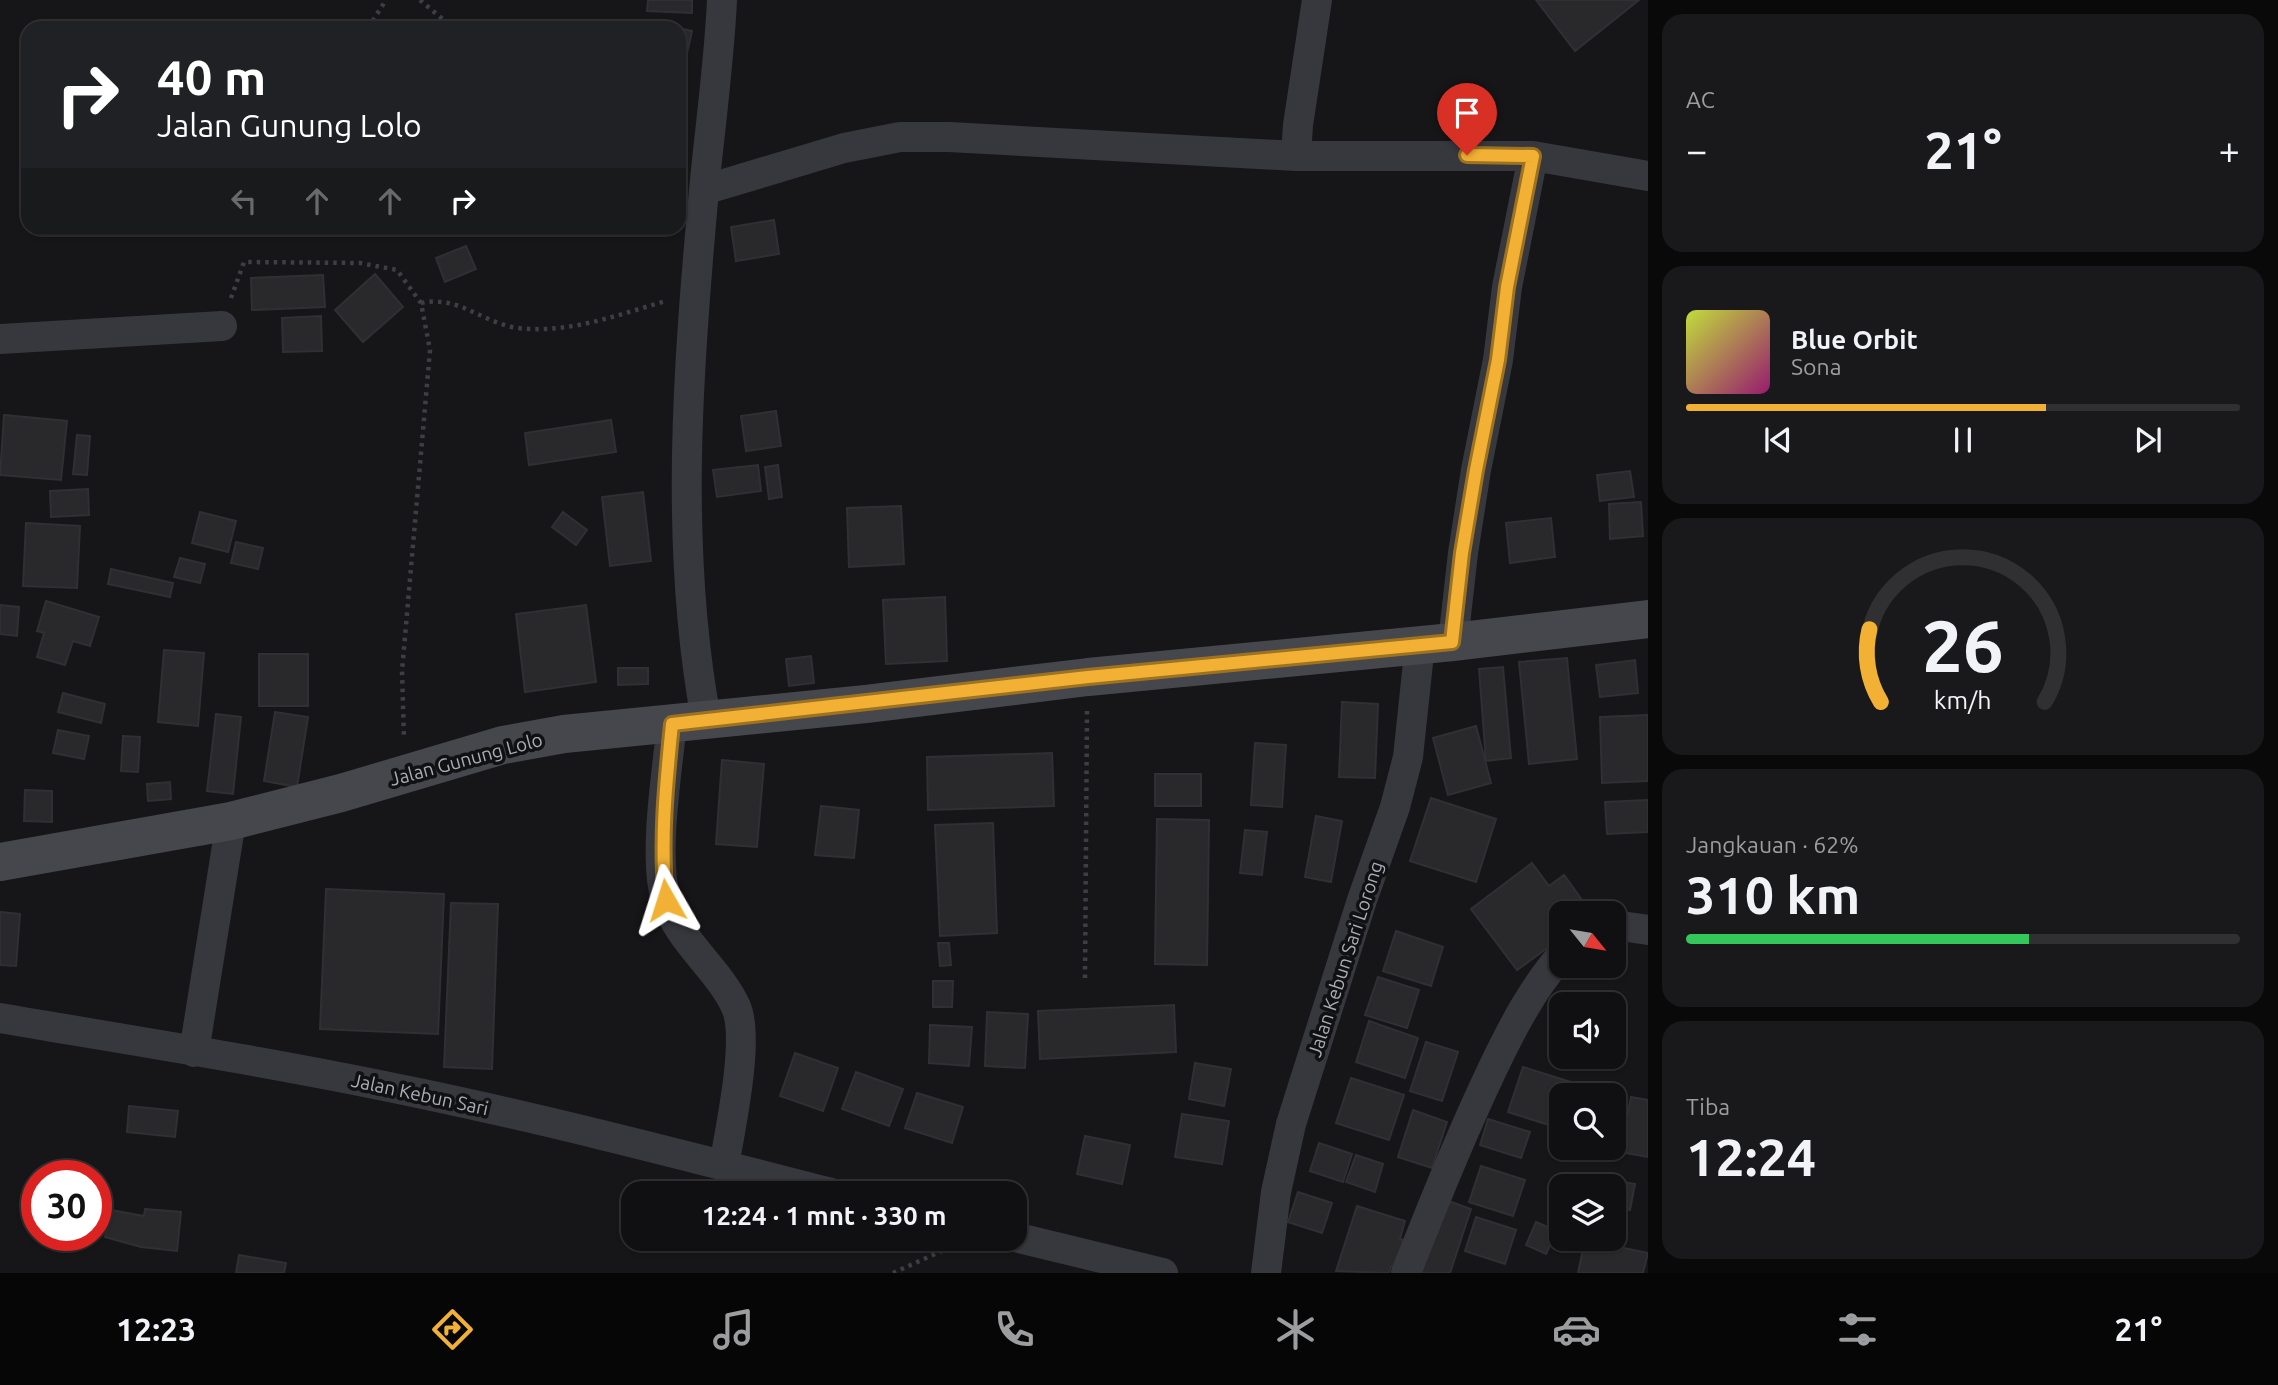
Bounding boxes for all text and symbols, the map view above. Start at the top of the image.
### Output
icon: right [42,49,133,140]
text: 40 m [157,49,266,104]
pin [1437,83,1497,155]
text: AC [1686,87,1715,112]
icon: arrive [1448,94,1486,132]
text: Jalan Gunung Lolo [157,107,422,143]
text: 21° [1924,121,2002,179]
text: − [1686,129,1707,171]
text: + [2219,129,2240,171]
icon: left [225,182,263,220]
icon: ahead [298,182,336,220]
icon: ahead [371,182,409,220]
icon: right [444,182,482,220]
text: Blue Orbit [1791,325,1918,354]
text: Sona [1791,354,1841,379]
icon: previous [1759,421,1797,459]
icon: pause [1944,421,1982,459]
icon: next [2129,421,2167,459]
text: 26 [1922,605,2004,687]
text: km/h [1934,686,1992,714]
street label: Jalan Gunung Lolo [387,728,545,790]
text: Jangkauan · 62% [1686,832,1858,857]
street label: Jalan Kebun Sari Lorong [1303,858,1387,1060]
position arrow [629,863,703,937]
text: 310 km [1686,866,1860,924]
north arrow [1549,901,1626,978]
map controls [1549,901,1626,1251]
button: sound [1549,992,1626,1069]
street label: Jalan Kebun Sari [349,1069,491,1119]
button: search [1549,1083,1626,1160]
text: Tiba [1686,1094,1730,1119]
text: 12:24 [1686,1128,1816,1186]
speed limit sign: 30 [21,1160,112,1251]
button: layers [1549,1174,1626,1251]
text: 12:24 · 1 mnt · 330 m [702,1201,946,1230]
icon: directions [428,1305,477,1354]
icon: music [709,1305,758,1354]
icon: phone [990,1305,1039,1354]
icon: climate [1271,1305,1320,1354]
icon: car [1552,1305,1601,1354]
icon: filters [1833,1305,1882,1354]
text: 12:23 [116,1311,196,1347]
text: 21° [2115,1311,2162,1347]

